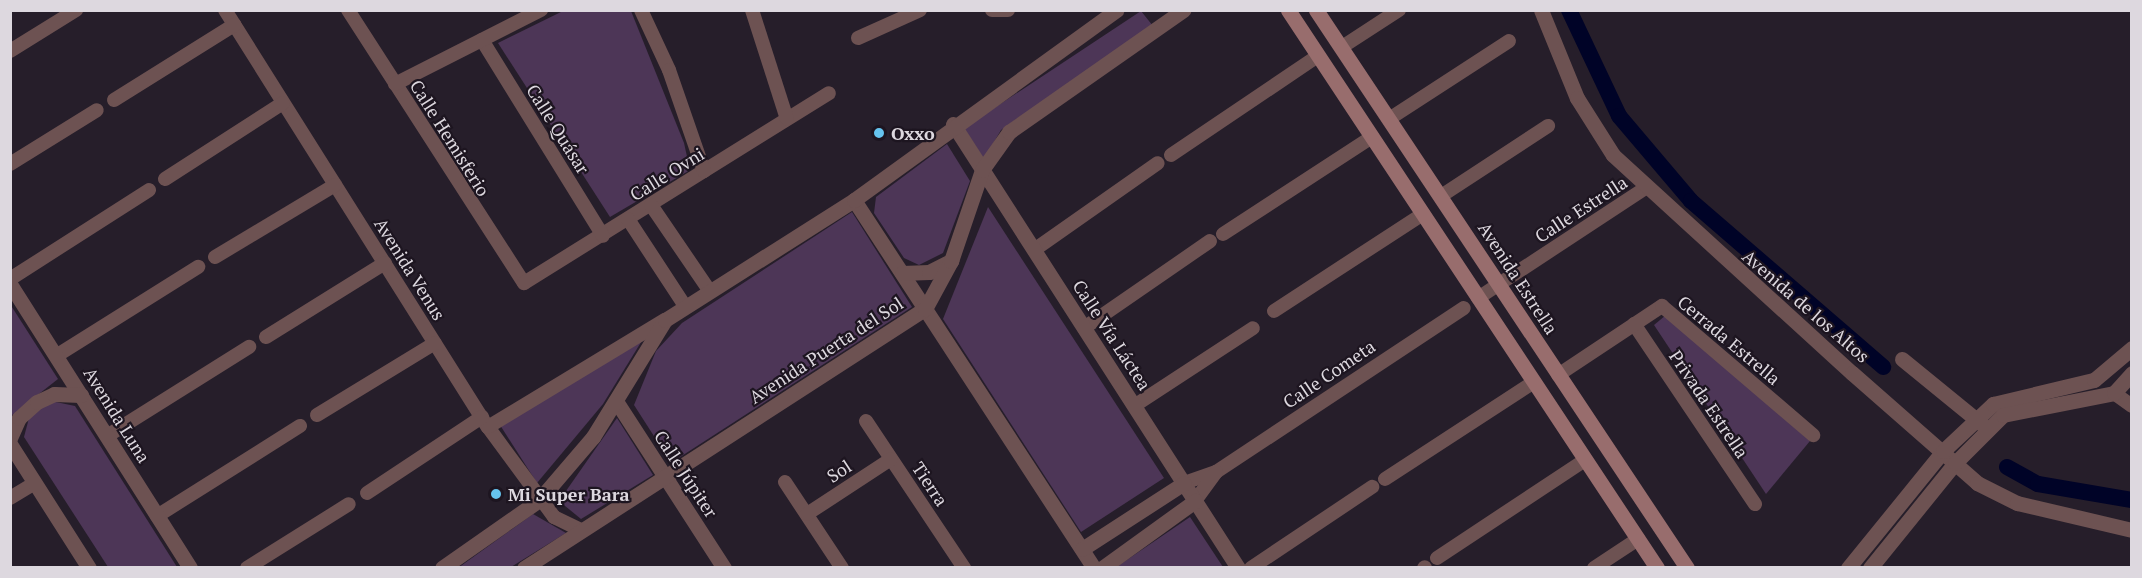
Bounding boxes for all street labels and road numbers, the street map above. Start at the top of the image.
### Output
street label: Calle Hemisferio [406,76,494,200]
street label: Calle Quásar [522,80,594,178]
street label: Calle Ovni [626,143,708,205]
street label: Calle Estrella [1531,171,1631,247]
street label: Avenida Venus [370,214,450,324]
street label: Avenida Estrella [1474,218,1562,338]
street label: Avenida de los Altos [1738,245,1874,367]
street label: Calle Vía Láctea [1068,276,1156,394]
street label: Cerrada Estrella [1673,291,1785,389]
street label: Avenida Puerta del Sol [745,292,907,408]
street label: Calle Cometa [1279,335,1379,413]
street label: Privada Estrella [1665,346,1753,462]
street label: Avenida Luna [79,363,155,467]
street label: Calle Júpiter [650,426,722,522]
street label: Sol [823,455,855,487]
street label: Tierra [907,458,953,510]

